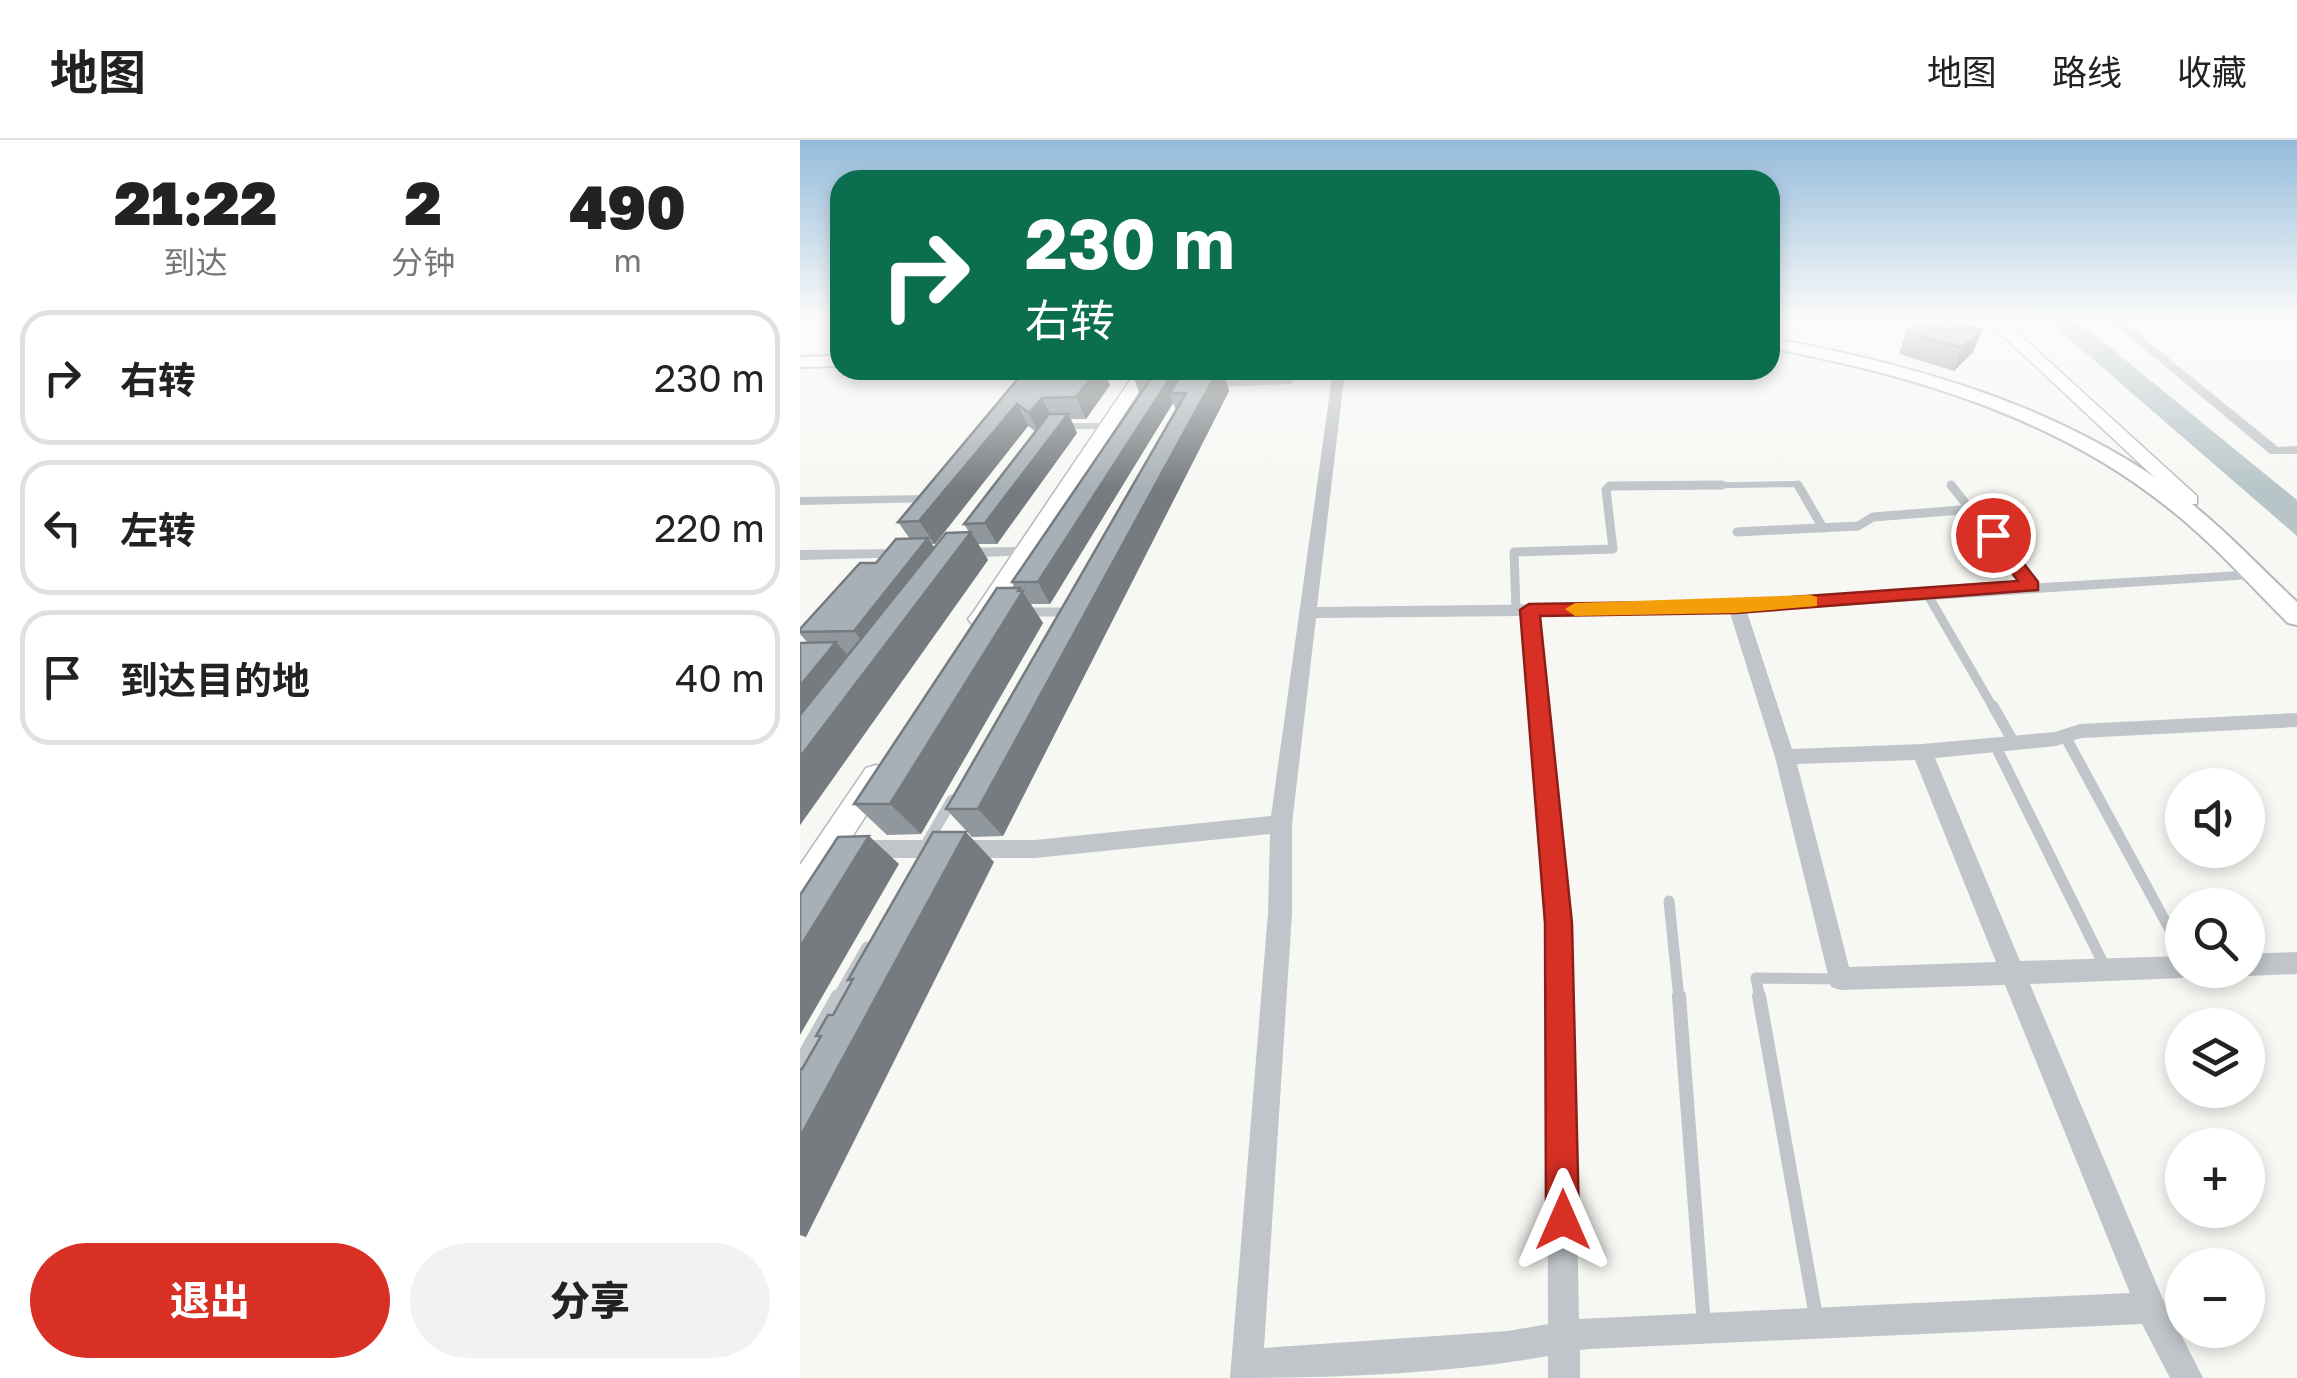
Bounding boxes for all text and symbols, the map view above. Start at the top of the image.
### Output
text: 地图 [50,43,146,101]
text: 地图 [1927,51,1997,93]
text: 路线 [2052,51,2122,93]
text: 收藏 [2177,51,2247,93]
text: 21:22 [114,166,277,238]
text: 2 [405,166,442,238]
text: 490 [569,170,686,242]
text: 230 m [1025,200,1235,284]
icon: right [860,210,990,340]
text: m [613,241,642,279]
text: 到达 [164,243,228,281]
text: 分钟 [391,243,455,281]
text: 右转 [1025,293,1115,347]
icon: right [35,350,90,405]
text: 230 m [654,355,765,400]
text: 右转 [120,357,196,402]
pin [1951,493,2036,578]
icon: left [35,500,90,555]
text: 220 m [654,505,765,550]
text: 左转 [120,507,196,552]
icon: arrive [1966,508,2021,563]
icon: arrive [35,650,90,705]
text: 40 m [675,655,765,700]
text: 到达目的地 [120,657,310,702]
map controls [2165,768,2265,1348]
button: sound [2165,768,2265,868]
button: search [2165,888,2265,988]
button: layers [2165,1008,2265,1108]
button: + [2165,1128,2265,1228]
position arrow [1511,1168,1615,1272]
button: 退出 [30,1243,390,1358]
button: 分享 [410,1243,770,1358]
button: − [2165,1248,2265,1348]

